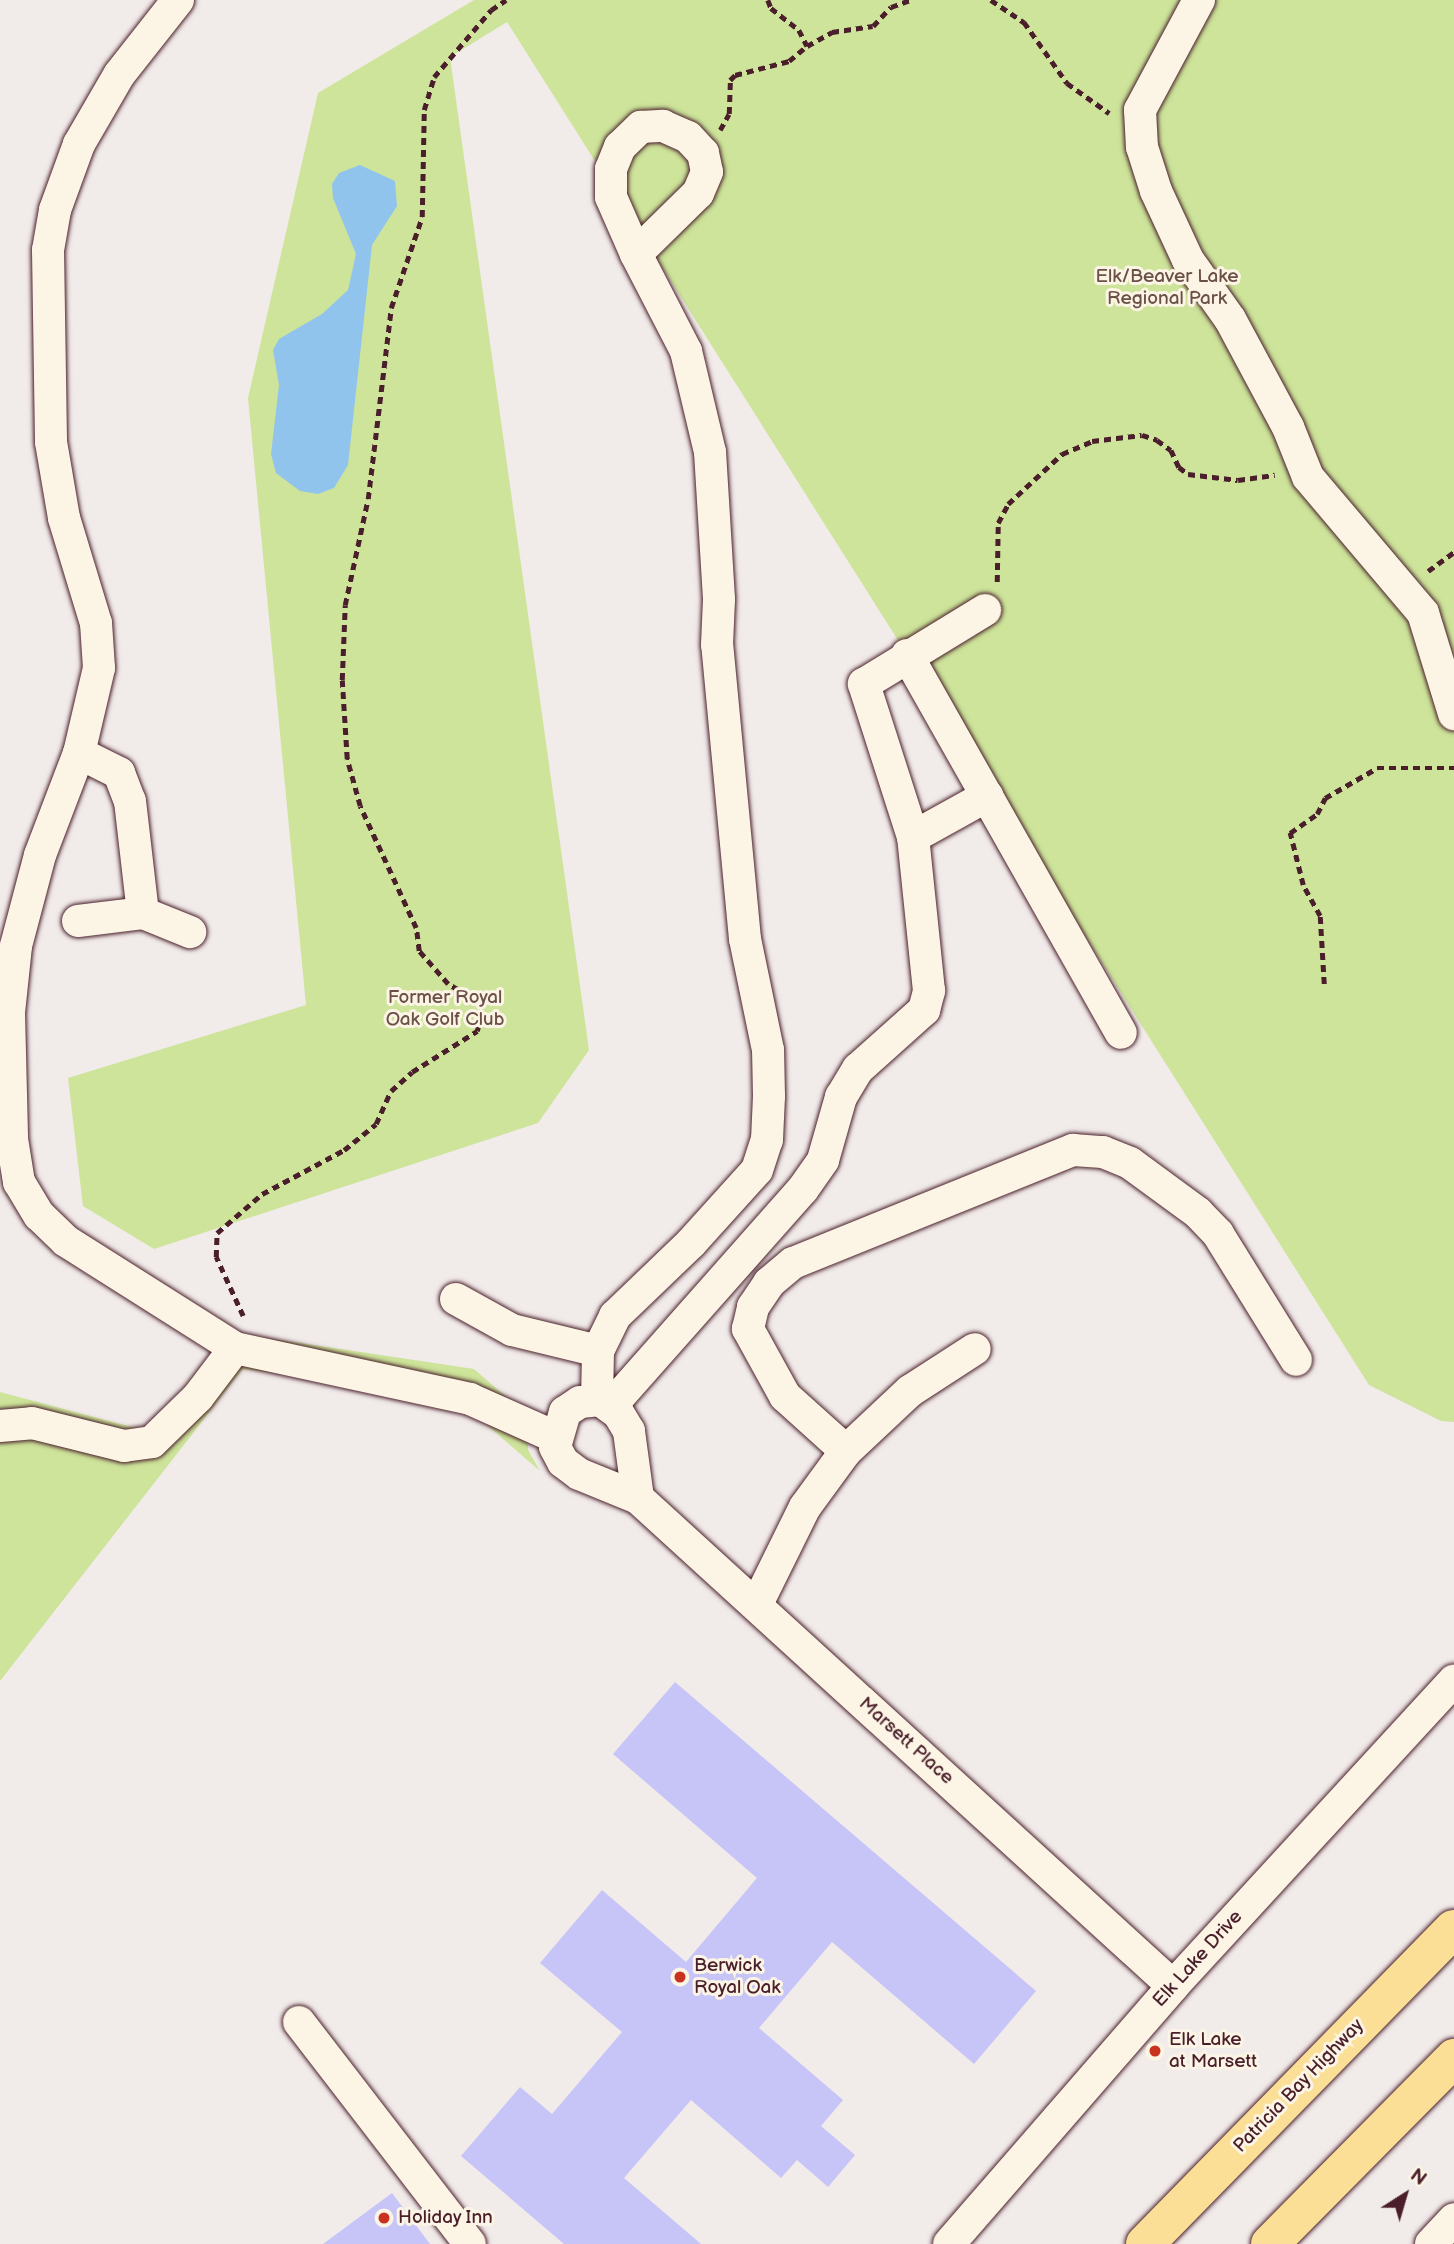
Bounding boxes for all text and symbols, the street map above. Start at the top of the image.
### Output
park label: Elk/Beaver Lake Regional Park [1095,266,1239,310]
park label: Former Royal Oak Golf Club [386,987,504,1031]
street label: Marsett Place [854,1692,958,1790]
street label: Elk Lake Drive [1149,1906,1247,2012]
place label: Berwick Royal Oak [694,1955,781,1999]
marker: Berwick Royal Oak [672,1969,688,1985]
street label: Patricia Bay Highway [1229,2014,1369,2158]
place label: Elk Lake at Marsett [1169,2029,1257,2073]
marker: Elk Lake at Marsett [1147,2043,1163,2059]
north arrow [1370,2160,1440,2230]
text: N [1405,2164,1431,2191]
place label: Holiday Inn [398,2207,494,2229]
marker: Holiday Inn [376,2210,392,2226]

